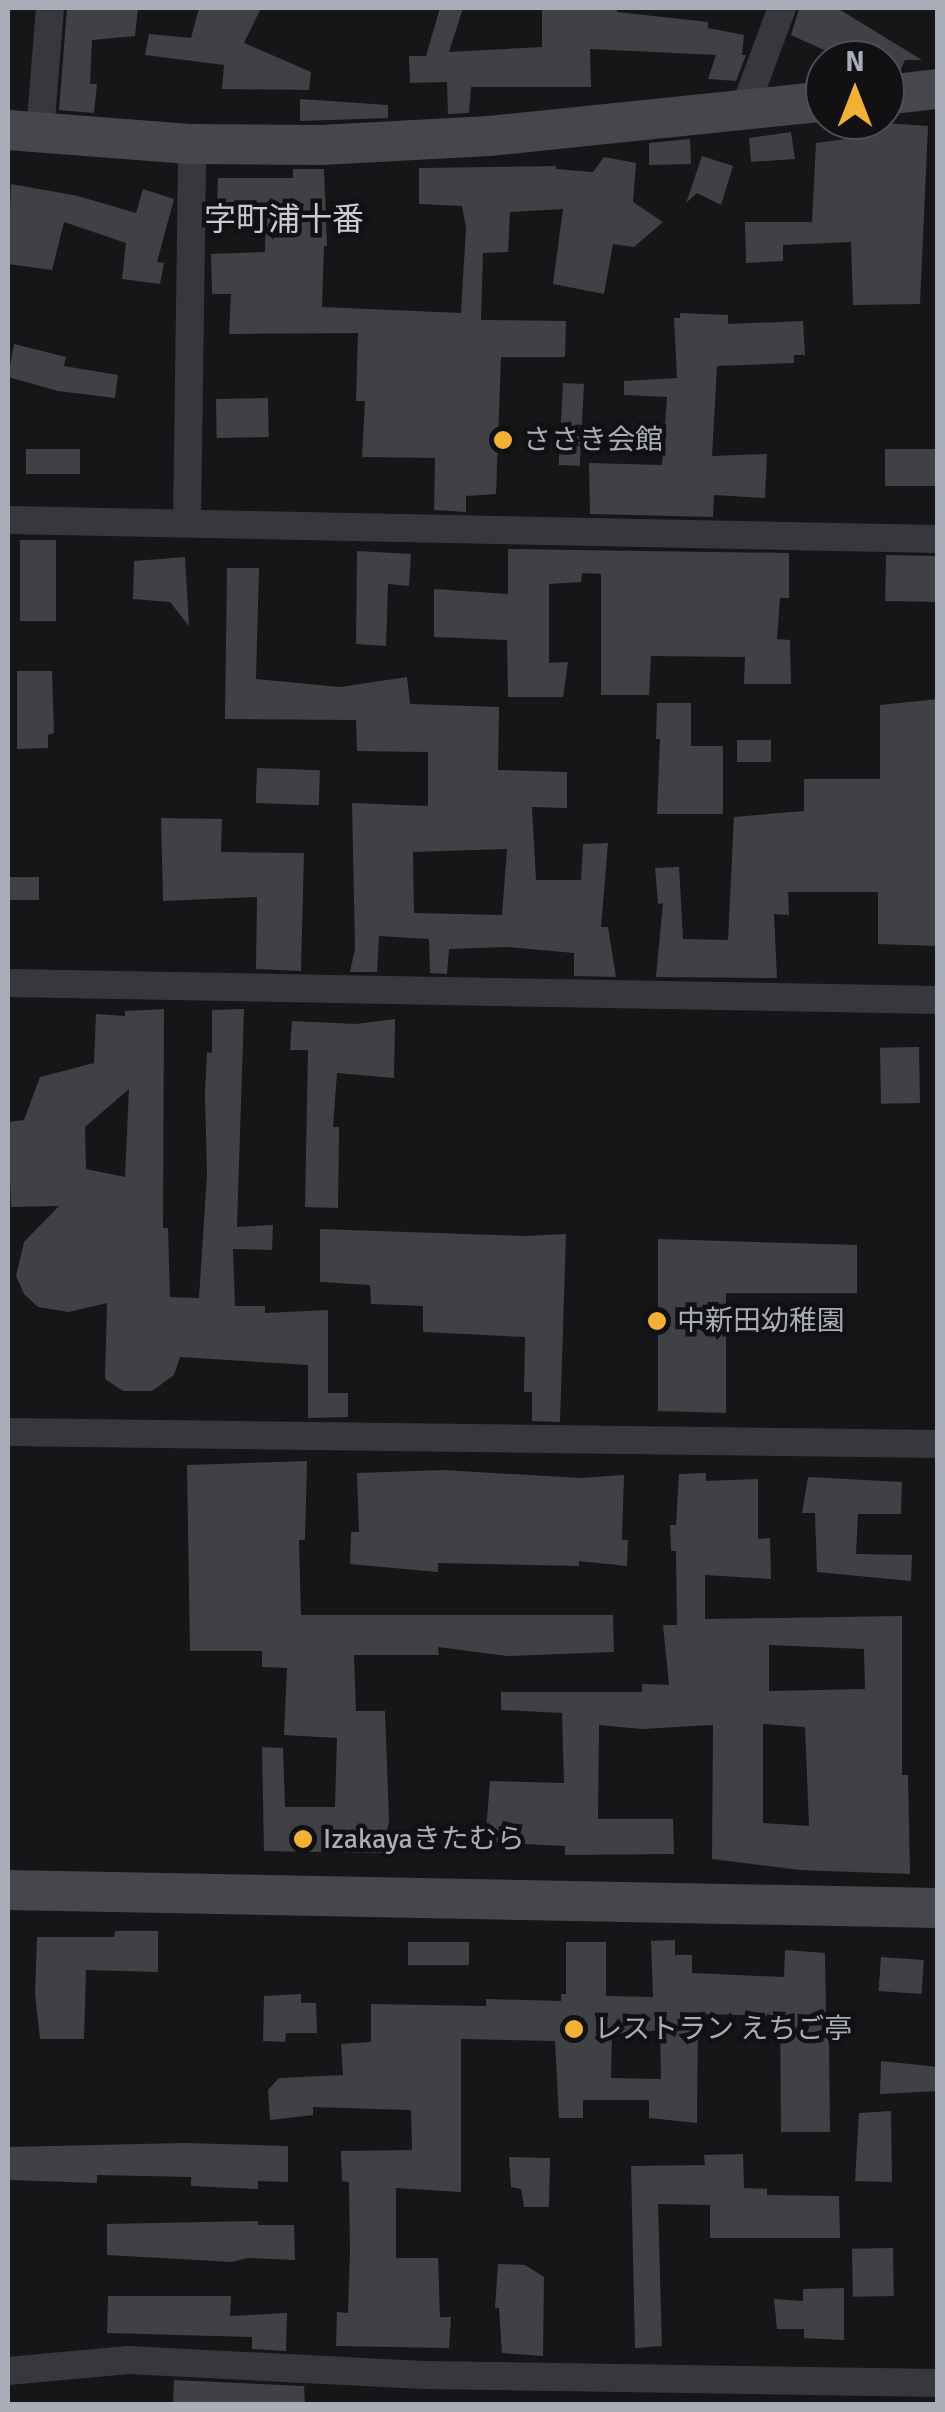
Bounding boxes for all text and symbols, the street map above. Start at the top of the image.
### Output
north arrow [805,40,905,140]
text: N [845,45,865,79]
district label: 字町浦十番 [204,201,364,239]
place label: ささき会館 [523,423,663,457]
marker: ささき会館 [492,429,514,451]
place label: 中新田幼稚園 [677,1304,845,1338]
marker: 中新田幼稚園 [646,1310,668,1332]
place label: Izakayaきたむら [323,1822,525,1856]
marker: Izakayaきたむら [292,1828,314,1850]
place label: レストラン えちご亭 [594,2012,852,2046]
marker: レストラン えちご亭 [563,2018,585,2040]

